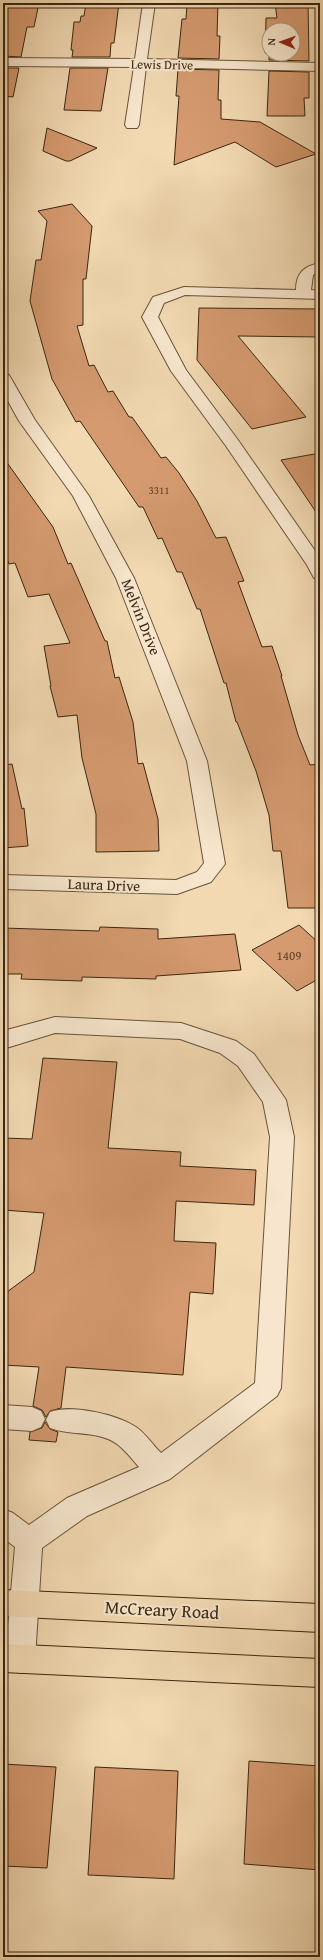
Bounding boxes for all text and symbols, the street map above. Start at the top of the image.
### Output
north arrow [261,22,301,62]
text: N [263,37,279,46]
street label: Lewis Drive [131,54,193,75]
house number: 3311 [148,482,170,498]
street label: Melvin Drive [117,576,166,658]
street label: Laura Drive [67,873,141,896]
house number: 1409 [276,946,302,965]
street label: McCreary Road [104,1593,220,1626]

